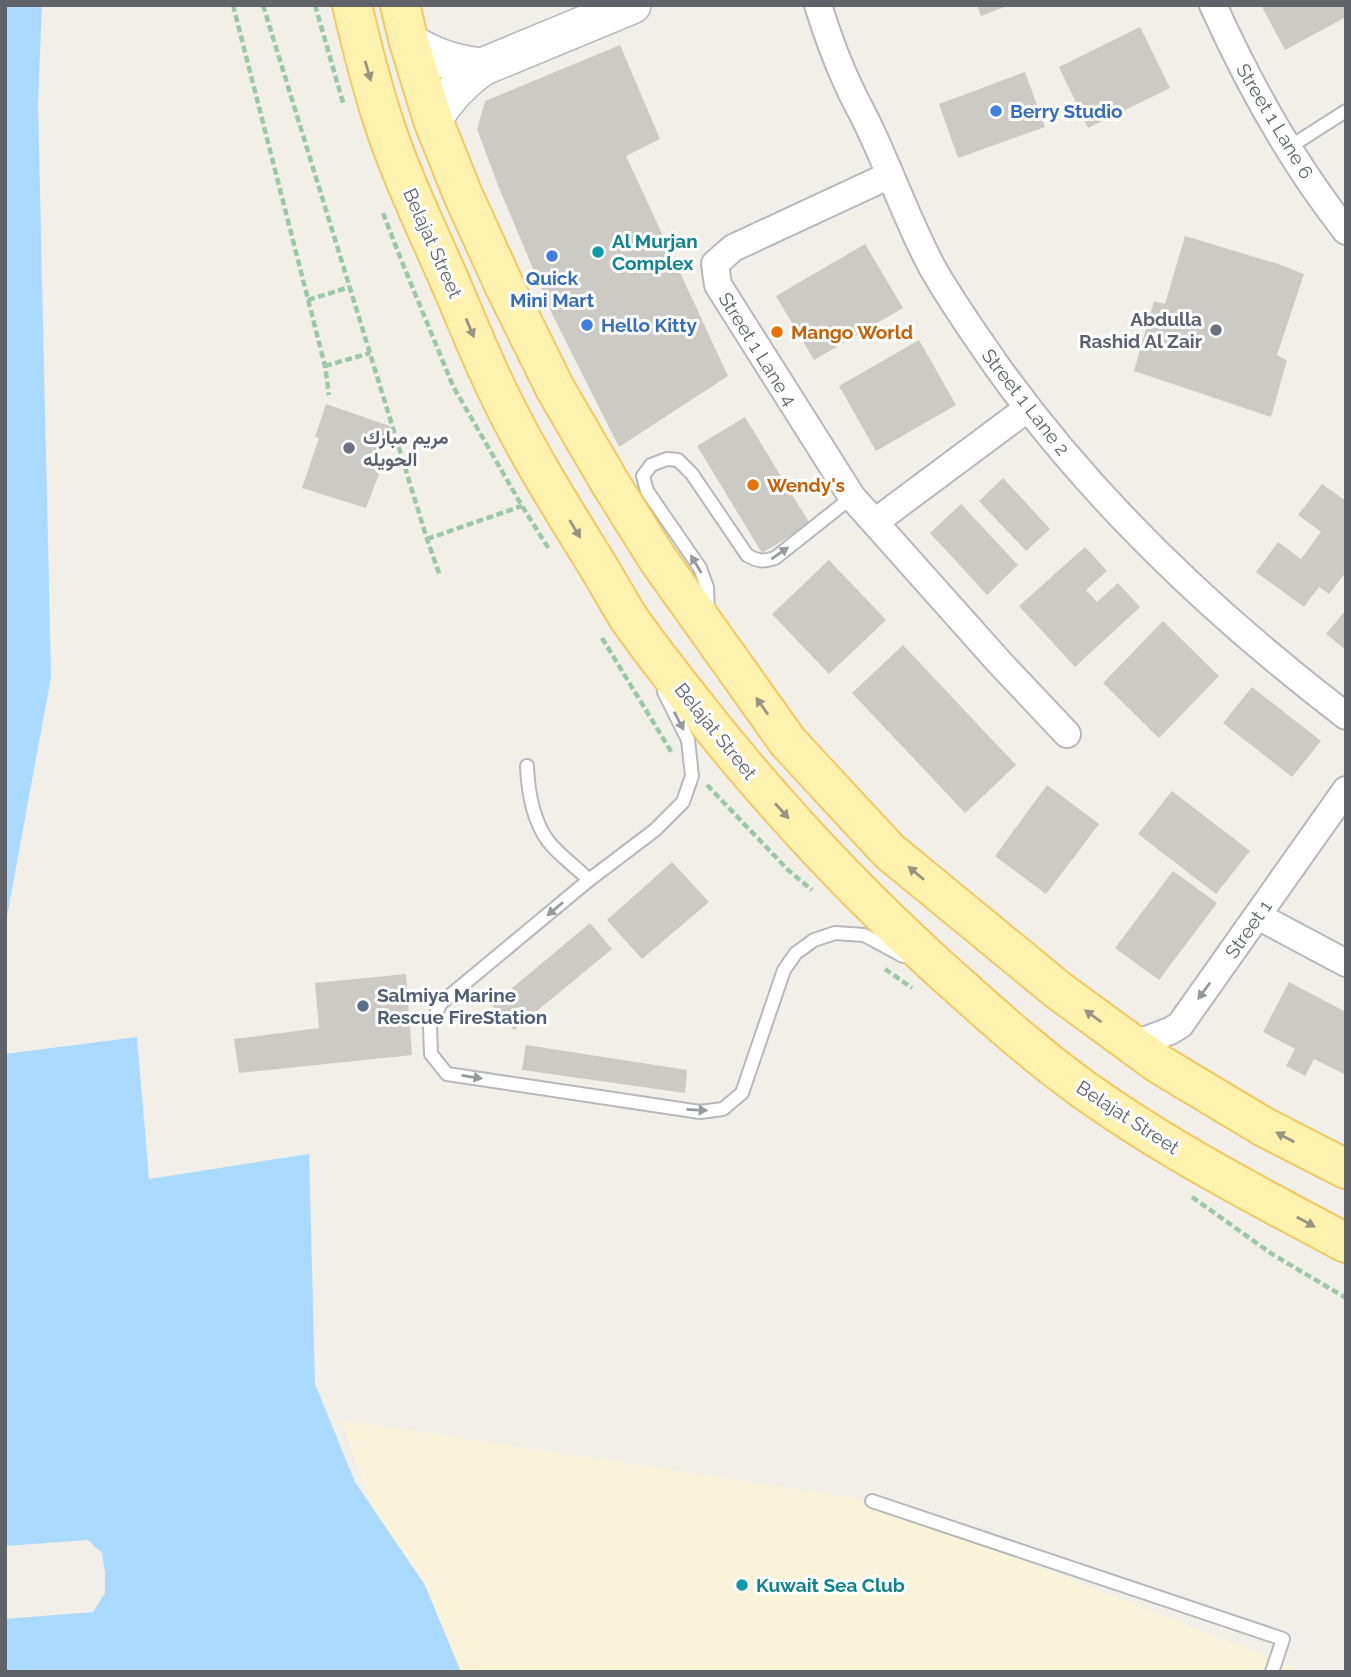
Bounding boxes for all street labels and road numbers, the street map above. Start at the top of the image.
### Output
street label: Street 1 Lane 6 [1232,59,1318,183]
street label: Belajat Street [399,185,467,302]
street label: Street 1 Lane 4 [714,288,802,410]
street label: Street 1 Lane 2 [978,344,1074,460]
street label: Belajat Street [670,678,762,784]
street label: Street 1 [1220,896,1276,962]
street label: Belajat Street [1073,1076,1184,1159]

